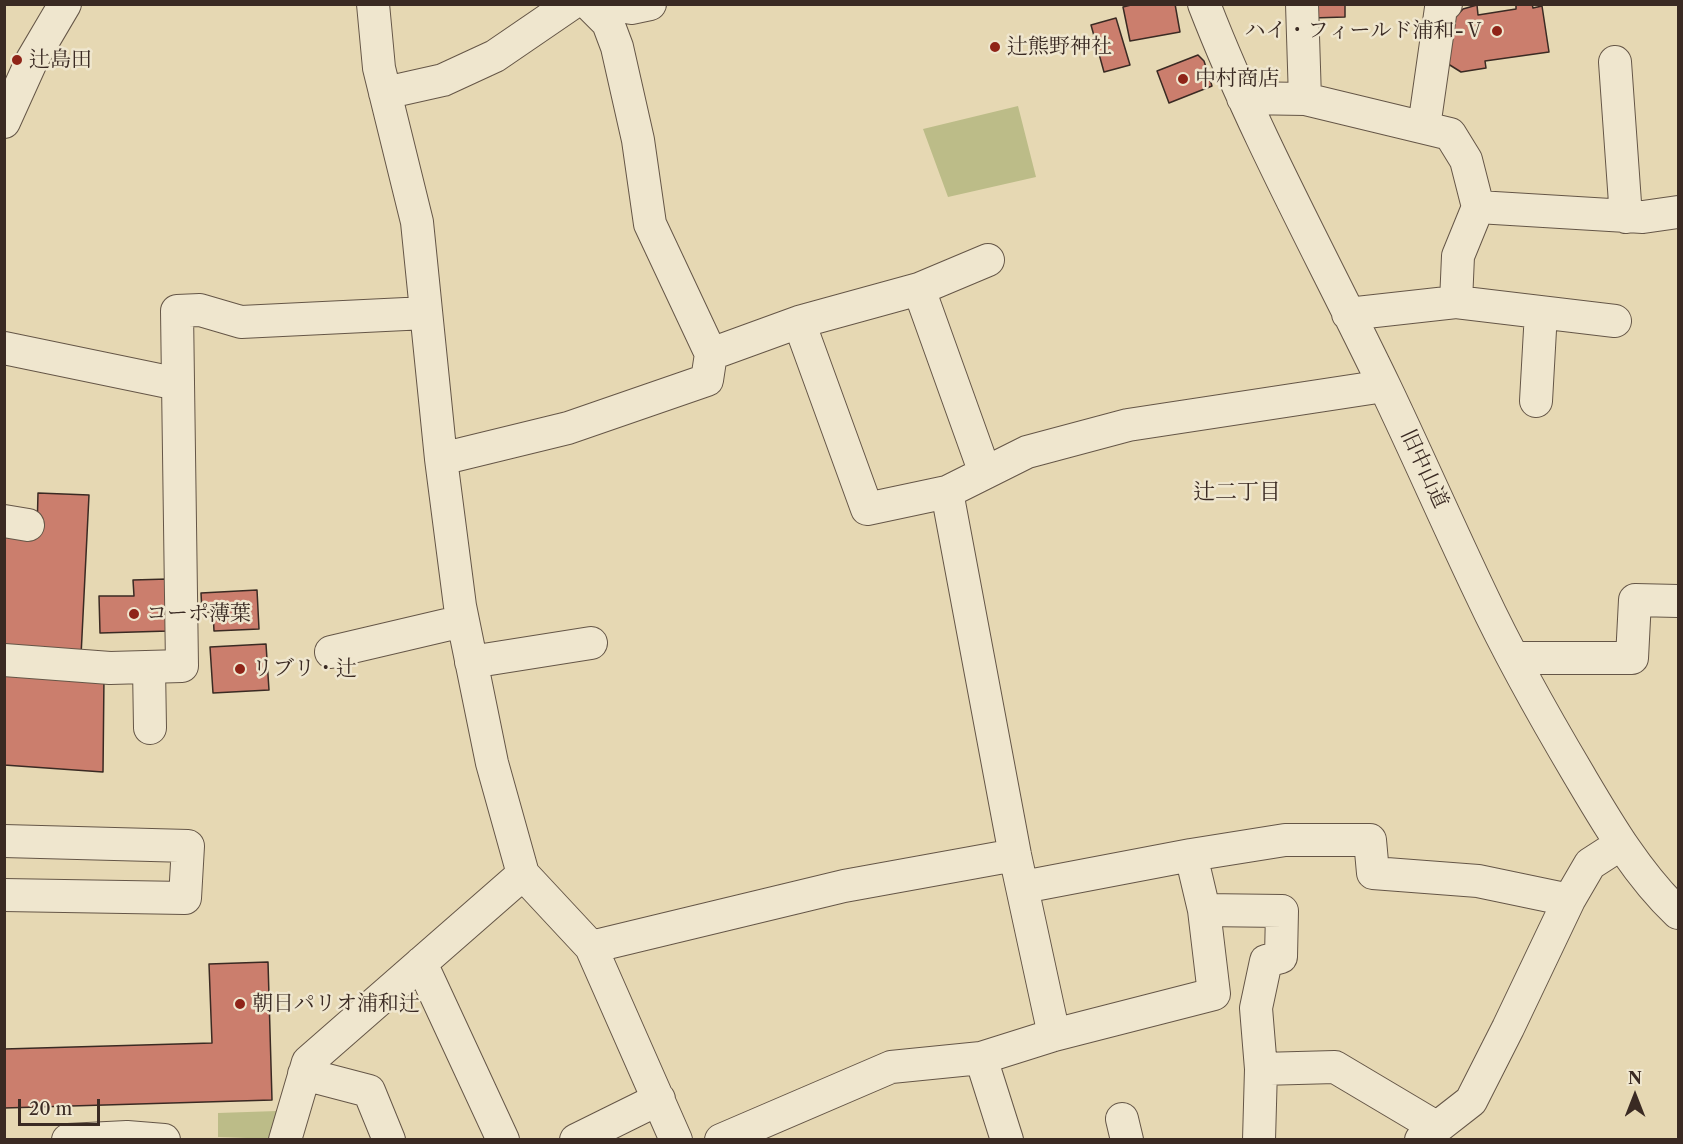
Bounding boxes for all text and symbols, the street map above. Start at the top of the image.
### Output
place label: ハイ・フィールド浦和-Ⅴ [1244,18,1485,44]
marker: ハイ・フィールド浦和-Ⅴ [1490,24,1504,38]
place label: 辻熊野神社 [1007,34,1112,60]
marker: 辻熊野神社 [988,40,1002,54]
place label: 辻島田 [29,47,92,73]
marker: 辻島田 [10,53,24,67]
place label: 中村商店 [1195,66,1279,92]
marker: 中村商店 [1176,72,1190,86]
street label: 旧中山道 [1395,426,1453,512]
district label: 辻二丁目 [1193,480,1281,506]
place label: コーポ薄葉 [146,601,251,627]
marker: コーポ薄葉 [127,607,141,621]
place label: リブリ・辻 [252,656,357,682]
marker: リブリ・辻 [233,662,247,676]
place label: 朝日パリオ浦和辻 [252,991,420,1017]
marker: 朝日パリオ浦和辻 [233,997,247,1011]
north arrow [1605,1066,1665,1126]
text: N [1628,1068,1642,1088]
scale bar [21,1087,104,1125]
text: 20 m [29,1098,72,1120]

